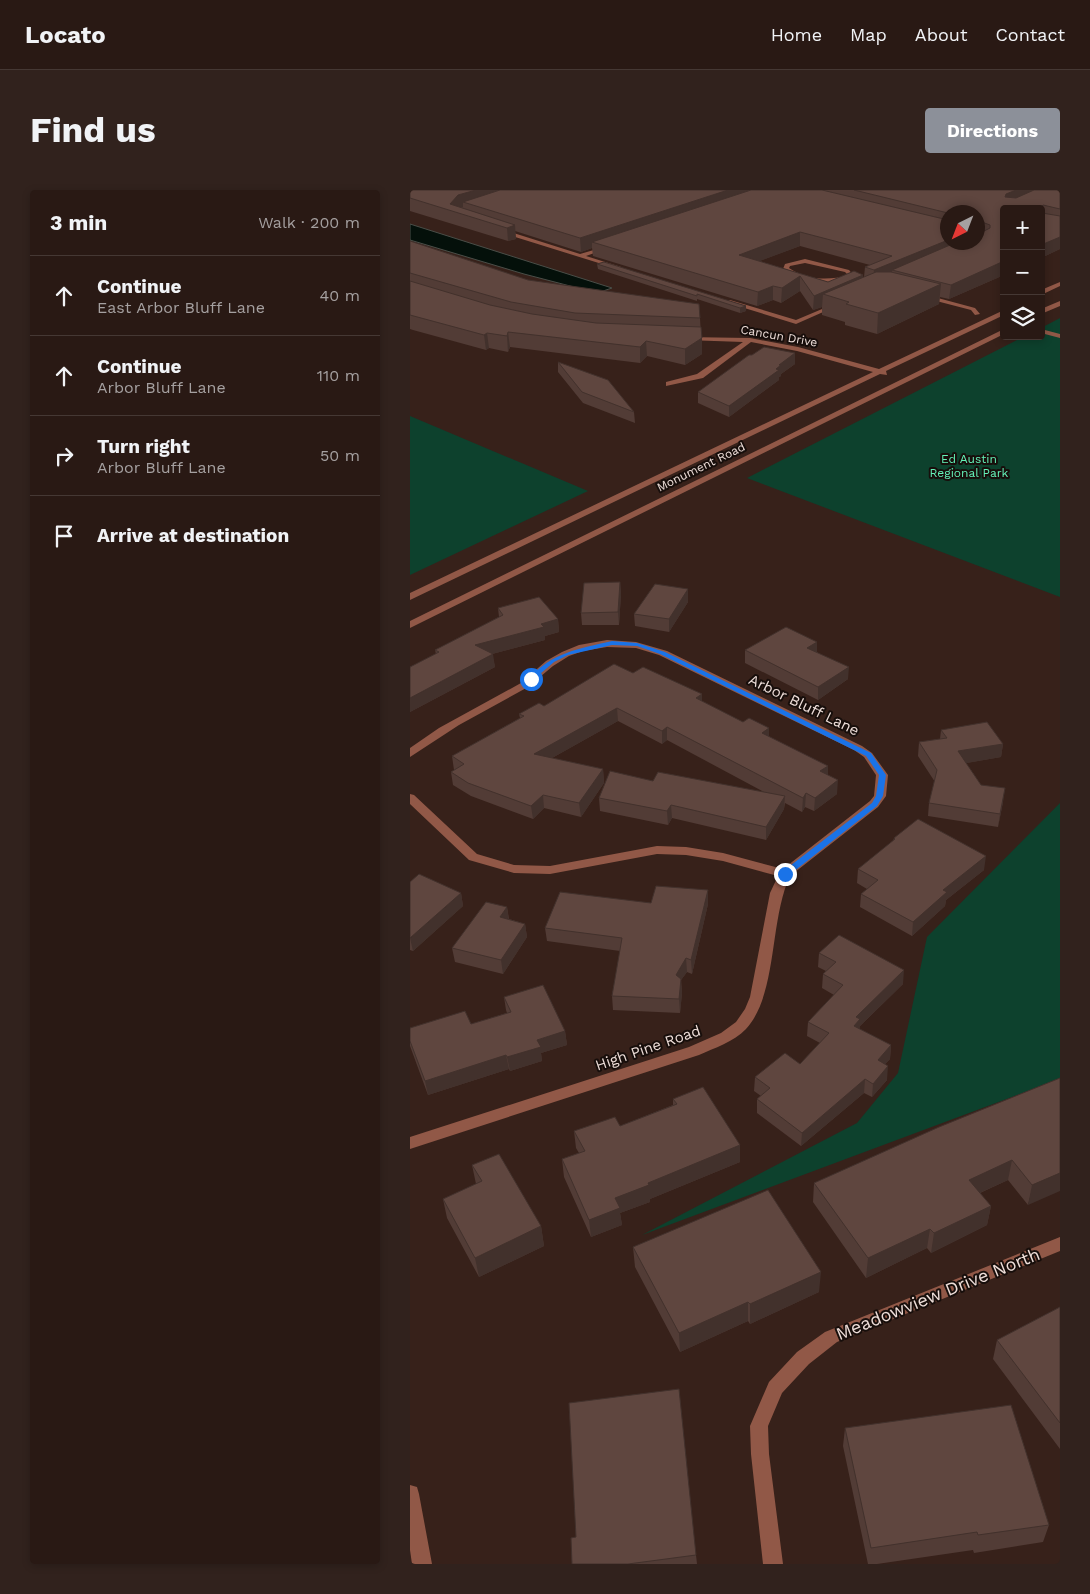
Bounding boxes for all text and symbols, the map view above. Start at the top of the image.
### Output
text: Locato [25,21,106,49]
text: Home [771,24,822,45]
text: Map [850,24,887,45]
text: About [915,24,967,45]
text: Contact [995,24,1065,45]
button: Directions [925,108,1060,153]
text: Find us [30,109,156,151]
north arrow [940,205,985,250]
map controls [1000,205,1045,340]
button: + [1000,205,1045,250]
text: 3 min [50,210,107,235]
text: Walk · 200 m [258,213,360,232]
button: − [1000,250,1045,295]
text: Continue [97,275,181,298]
icon: ahead [50,282,78,310]
text: 40 m [320,286,360,305]
button: layers [1000,295,1045,340]
text: East Arbor Bluff Lane [97,298,265,317]
street label: Cancun Drive [739,322,819,350]
text: Continue [97,355,181,378]
icon: ahead [50,362,78,390]
text: 110 m [317,366,360,385]
text: Arbor Bluff Lane [97,378,226,397]
text: Turn right [97,435,190,458]
street label: Monument Road [655,440,747,494]
icon: right [50,442,78,470]
text: 50 m [320,446,360,465]
park label: Ed Austin Regional Park [930,452,1009,480]
text: Arbor Bluff Lane [97,458,226,477]
icon: arrive [50,522,78,550]
text: Arrive at destination [97,524,289,547]
route start [520,668,543,691]
street label: Arbor Bluff Lane [746,670,862,740]
route end [774,863,797,886]
street label: High Pine Road [593,1022,703,1074]
street label: Meadowview Drive North [833,1243,1043,1344]

